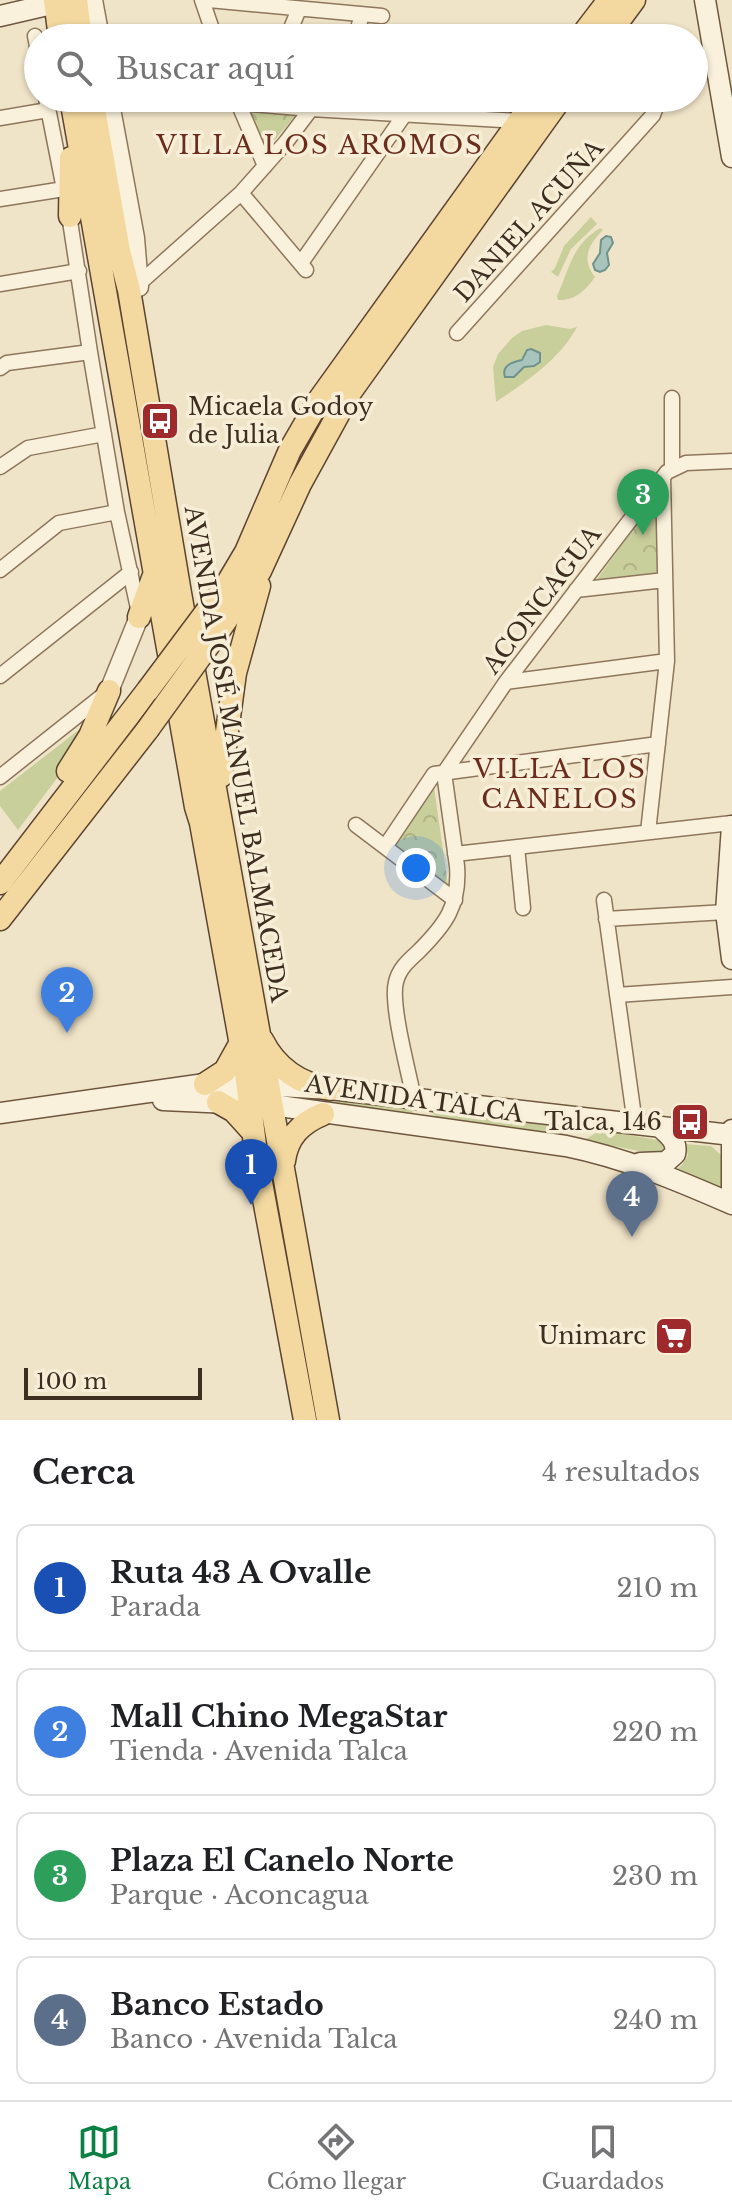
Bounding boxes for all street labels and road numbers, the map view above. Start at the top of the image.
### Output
street label: DANIEL ACUÑA [448,133,610,308]
street label: AVENIDA JOSÉ MANUEL BALMACEDA [178,503,295,1005]
street label: ACONCAGUA [476,520,607,680]
street label: AVENIDA TALCA [302,1069,526,1128]

